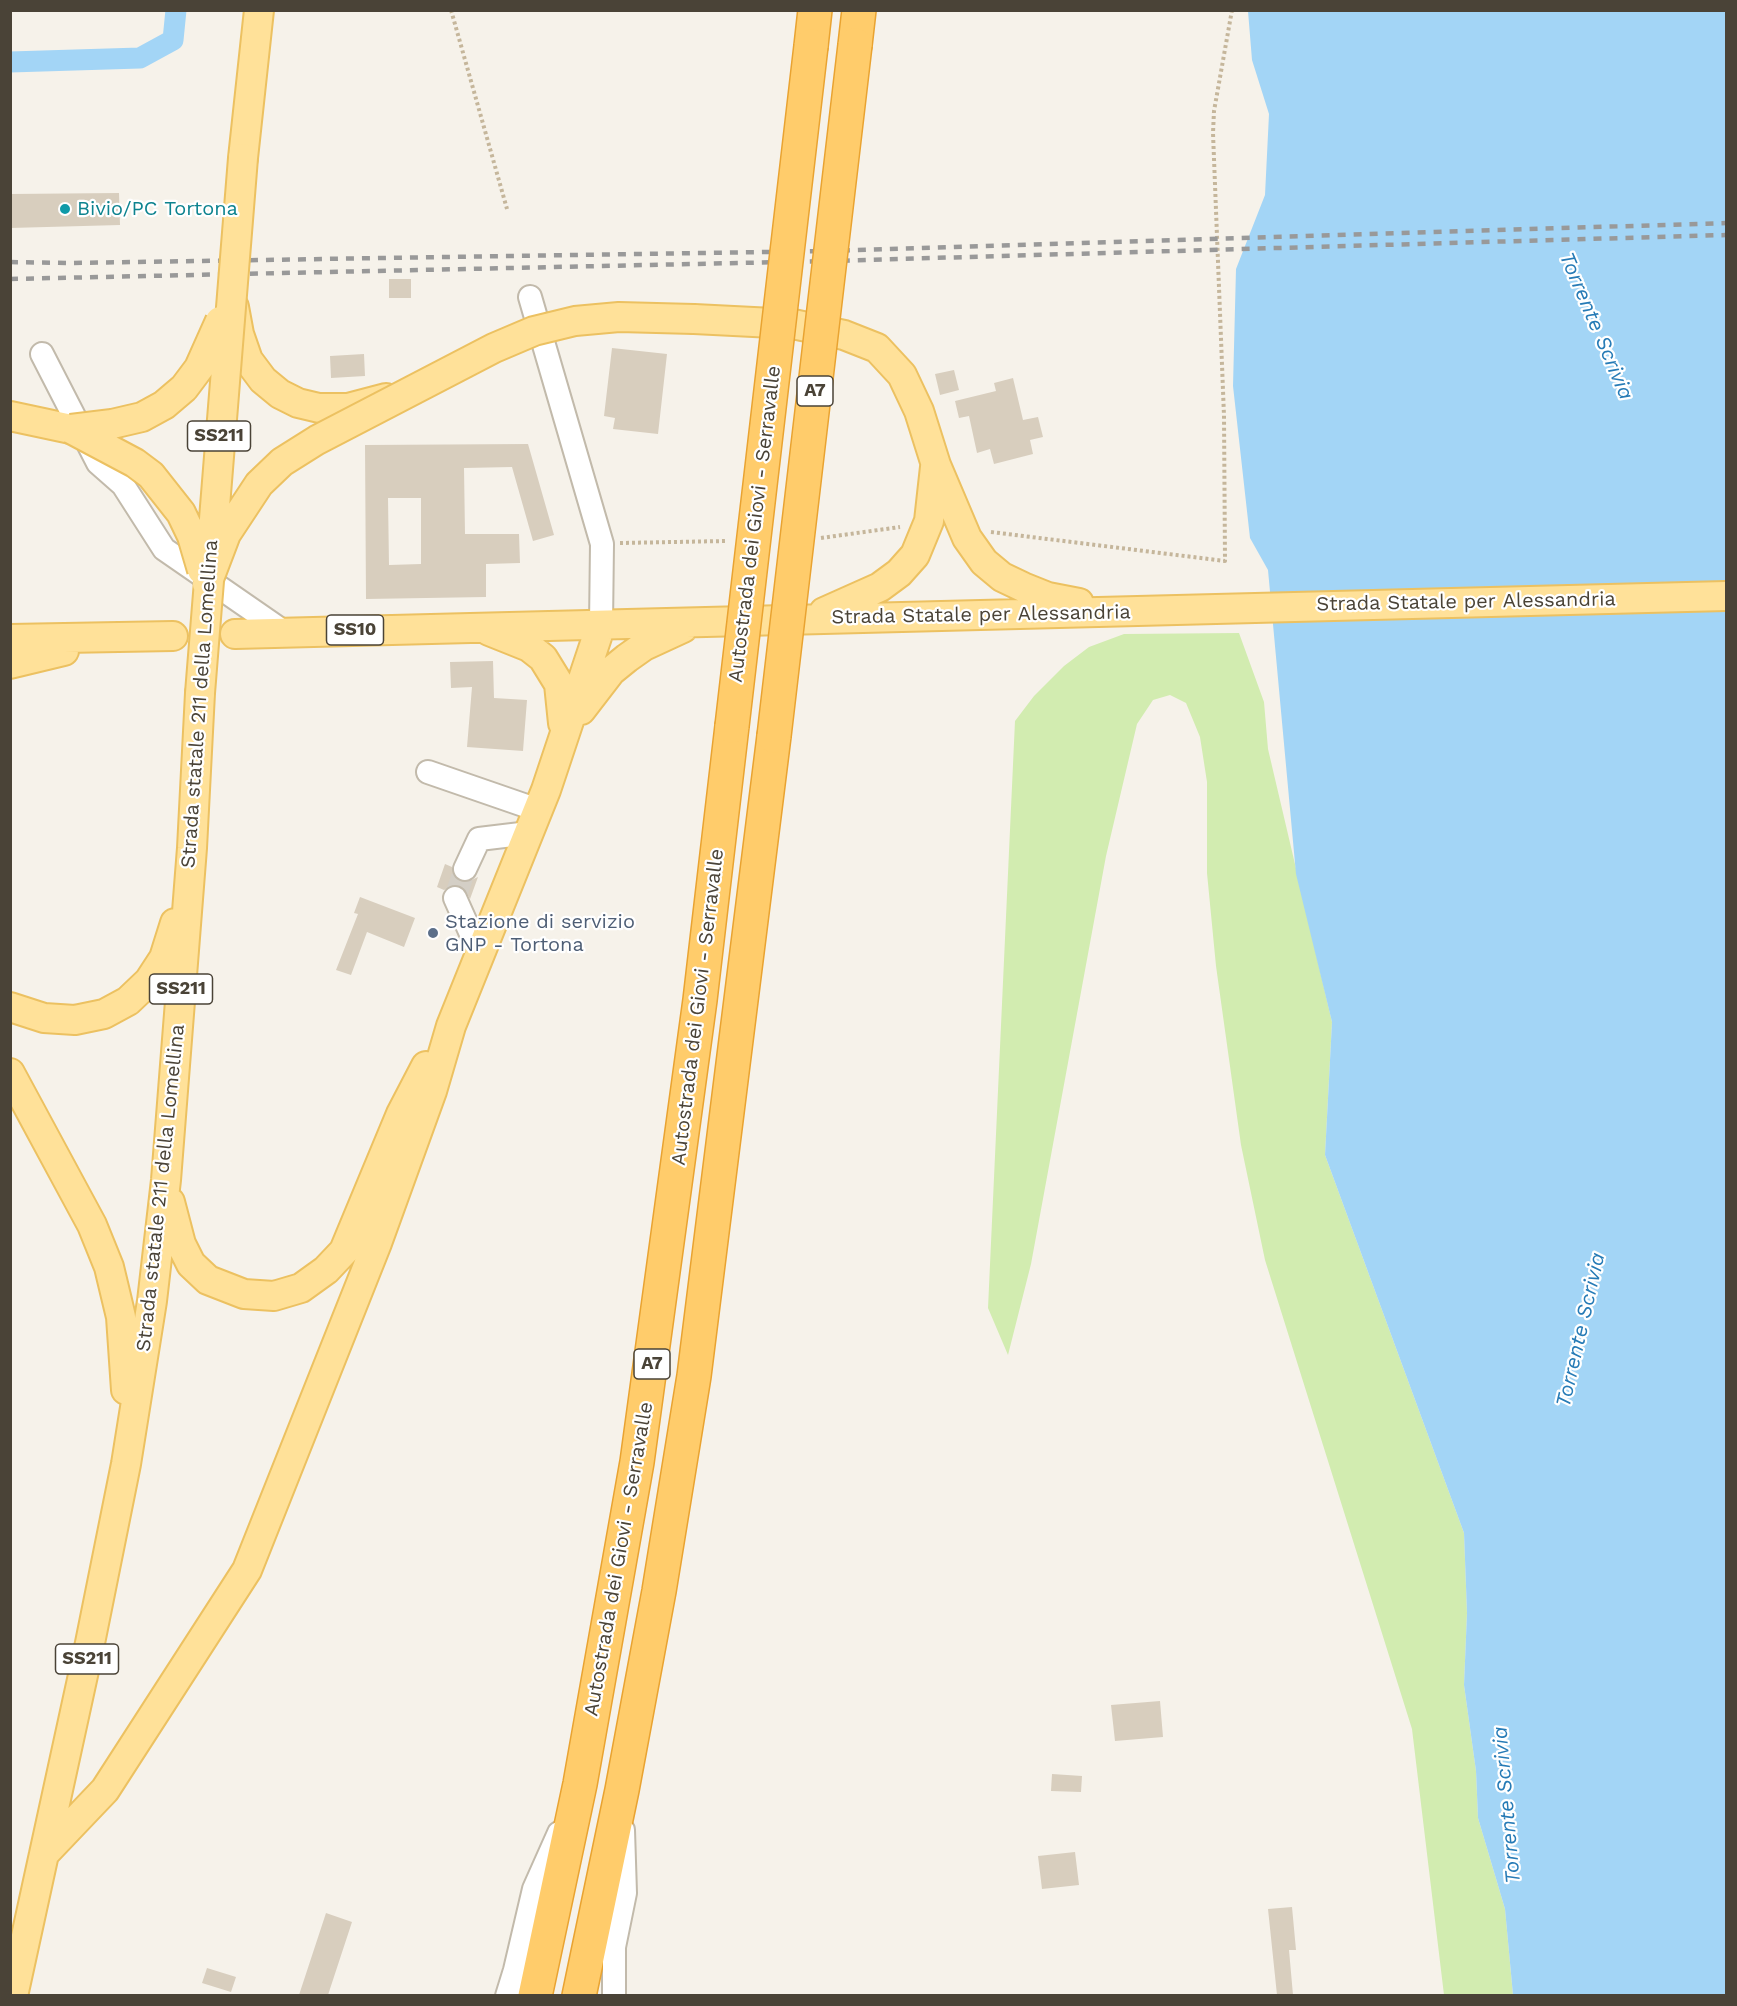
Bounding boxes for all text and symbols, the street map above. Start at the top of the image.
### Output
place label: Bivio/PC Tortona [77,197,238,221]
marker: Bivio/PC Tortona [58,202,72,216]
water label: Torrente Scrivia [1554,248,1638,404]
street label: Autostrada dei Giovi - Serravalle [724,364,786,684]
road number: A7 [797,376,833,406]
road number: SS211 [188,421,250,451]
street label: Strada statale 211 della Lomellina [177,539,223,869]
street label: Strada Statale per Alessandria [1316,587,1616,617]
street label: Strada Statale per Alessandria [831,600,1131,630]
road number: SS10 [326,615,384,645]
street label: Autostrada dei Giovi - Serravalle [667,847,729,1167]
place label: Stazione di servizio GNP - Tortona [445,910,635,957]
marker: Stazione di servizio GNP - Tortona [426,926,440,940]
road number: SS211 [150,974,213,1004]
street label: Strada statale 211 della Lomellina [132,1023,190,1353]
water label: Torrente Scrivia [1551,1250,1611,1410]
road number: A7 [634,1349,670,1379]
street label: Autostrada dei Giovi - Serravalle [580,1400,658,1718]
road number: SS211 [56,1644,118,1674]
water label: Torrente Scrivia [1488,1725,1526,1885]

